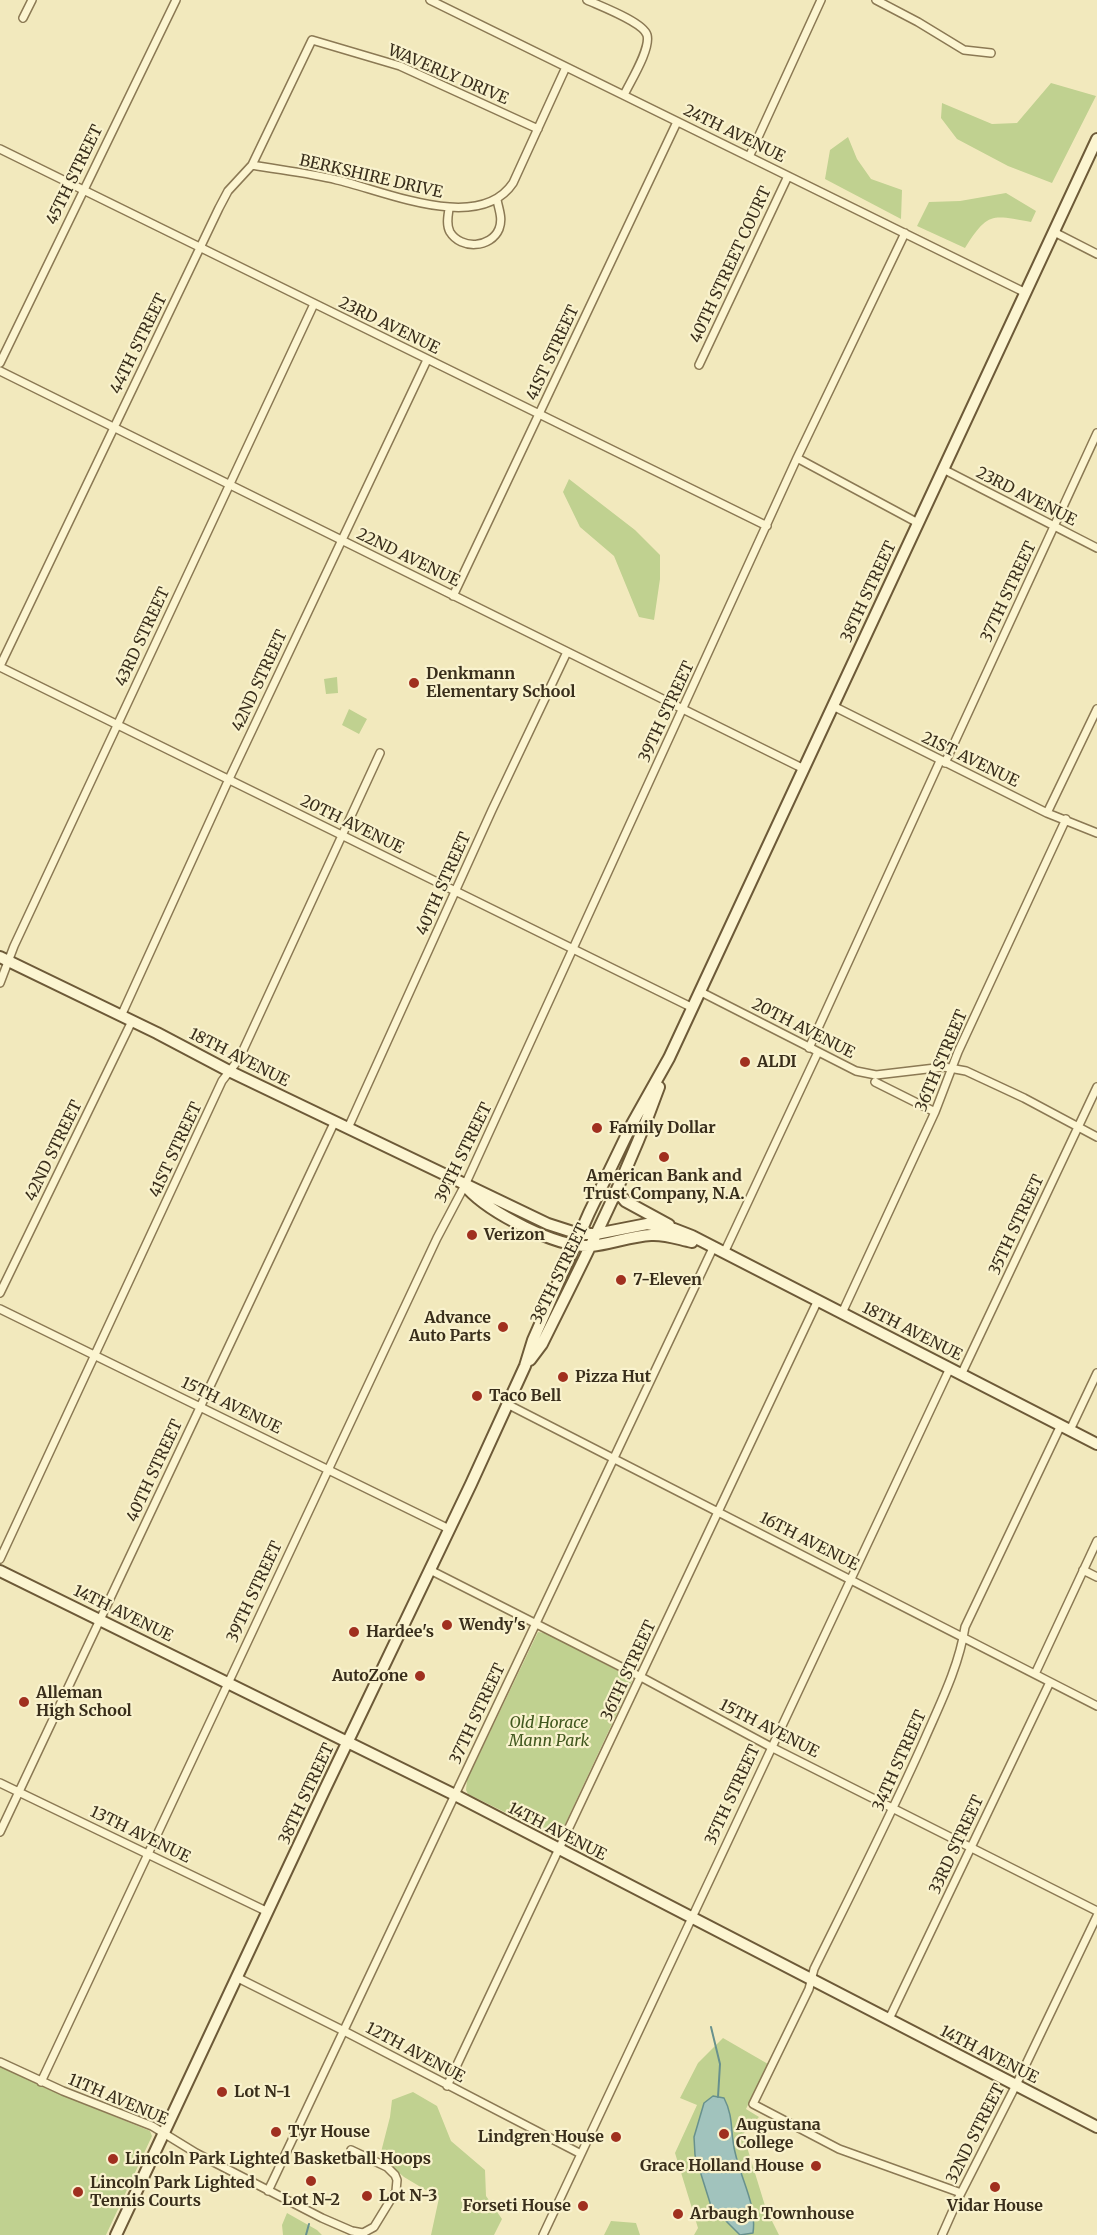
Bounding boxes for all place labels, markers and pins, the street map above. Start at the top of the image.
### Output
place label: Denkmann Elementary School [426,664,575,702]
marker: Denkmann Elementary School [407,676,421,690]
place label: ALDI [757,1052,797,1072]
marker: ALDI [738,1055,752,1069]
place label: Family Dollar [609,1118,716,1138]
marker: Family Dollar [590,1121,604,1135]
marker: American Bank and Trust Company, N.A. [657,1150,671,1164]
place label: American Bank and Trust Company, N.A. [583,1166,745,1204]
place label: Verizon [484,1225,545,1245]
marker: Verizon [465,1228,479,1242]
place label: 7-Eleven [633,1270,702,1290]
marker: 7-Eleven [614,1273,628,1287]
place label: Advance Auto Parts [409,1308,491,1346]
marker: Advance Auto Parts [496,1320,510,1334]
place label: Pizza Hut [575,1367,651,1387]
marker: Pizza Hut [556,1370,570,1384]
place label: Taco Bell [489,1386,561,1406]
marker: Taco Bell [470,1389,484,1403]
place label: Wendy's [459,1615,525,1635]
marker: Wendy's [440,1618,454,1632]
place label: Hardee's [366,1622,434,1642]
marker: Hardee's [347,1625,361,1639]
place label: AutoZone [332,1666,408,1686]
marker: AutoZone [413,1669,427,1683]
place label: Alleman High School [36,1683,132,1721]
marker: Alleman High School [17,1695,31,1709]
place label: Lot N-1 [234,2082,290,2102]
marker: Lot N-1 [215,2085,229,2099]
place label: Augustana College [736,2115,821,2153]
place label: Tyr House [288,2122,370,2142]
marker: Tyr House [269,2125,283,2139]
place label: Lindgren House [478,2127,604,2147]
marker: Augustana College [717,2127,731,2141]
marker: Lindgren House [609,2130,623,2144]
place label: Lincoln Park Lighted Basketball Hoops [125,2149,431,2169]
marker: Lincoln Park Lighted Basketball Hoops [106,2152,120,2166]
place label: Grace Holland House [640,2156,804,2176]
marker: Grace Holland House [809,2159,823,2173]
place label: Lincoln Park Lighted Tennis Courts [90,2173,255,2211]
marker: Lot N-2 [304,2174,318,2188]
marker: Vidar House [988,2180,1002,2194]
marker: Lincoln Park Lighted Tennis Courts [71,2185,85,2199]
place label: Lot N-3 [379,2186,437,2206]
marker: Lot N-3 [360,2189,374,2203]
place label: Lot N-2 [282,2190,340,2210]
place label: Forseti House [463,2196,571,2216]
place label: Vidar House [947,2196,1043,2216]
marker: Forseti House [576,2199,590,2213]
place label: Arbaugh Townhouse [690,2204,854,2224]
marker: Arbaugh Townhouse [671,2207,685,2221]

